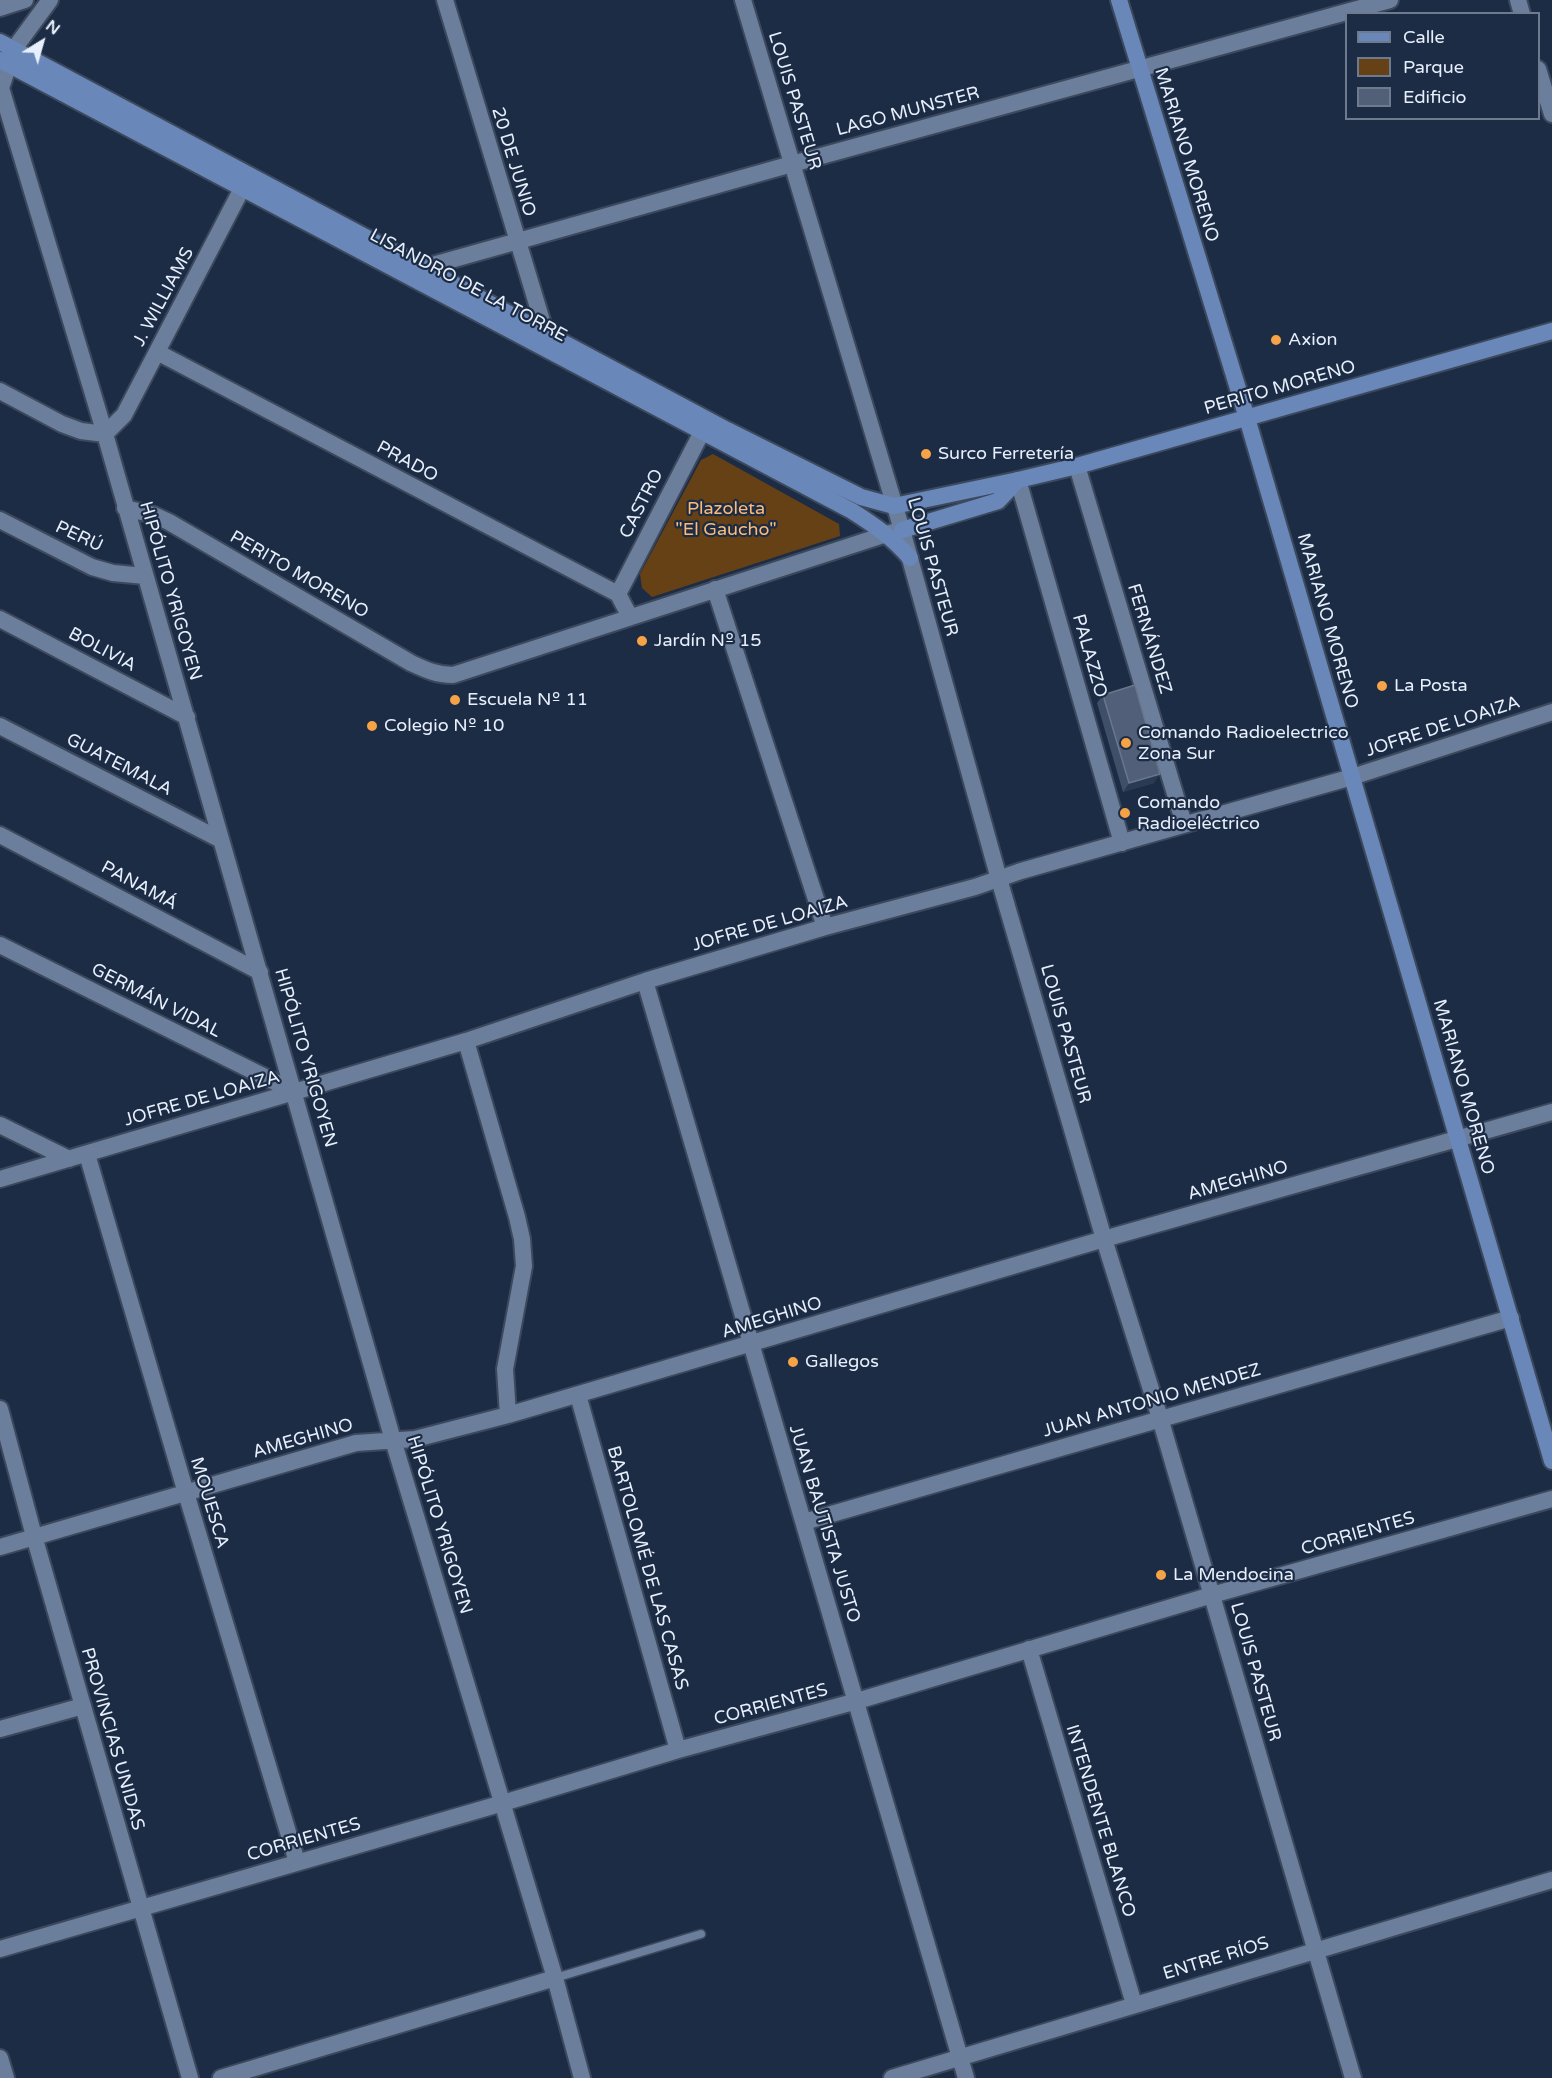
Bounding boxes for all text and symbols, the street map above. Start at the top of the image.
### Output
north arrow [12,12,72,72]
legend [1345,12,1540,120]
text: N [42,16,64,39]
text: Calle [1403,26,1445,48]
street label: LOUIS PASTEUR [763,29,825,173]
text: Parque [1403,56,1464,78]
street label: MARIANO MORENO [1149,65,1223,245]
street label: LAGO MUNSTER [834,83,982,141]
text: Edificio [1403,86,1467,108]
street label: 20 DE JUNIO [486,105,540,219]
street label: LISANDRO DE LA TORRE [366,225,570,347]
street label: J. WILLIAMS [129,244,199,350]
place label: Axion [1288,329,1338,351]
marker: Axion [1269,333,1283,347]
street label: PERITO MORENO [1202,356,1358,420]
street label: PRADO [373,437,441,487]
place label: Surco Ferretería [938,443,1074,465]
marker: Surco Ferretería [919,447,933,461]
street label: CASTRO [615,466,669,542]
street label: LOUIS PASTEUR [902,495,962,639]
park label: Plazoleta "El Gaucho" [675,498,777,540]
street label: HIPÓLITO YRIGOYEN [134,499,206,683]
street label: PERÚ [52,517,106,557]
street label: PERITO MORENO [226,526,372,624]
street label: MARIANO MORENO [1292,531,1362,711]
street label: FERNÁNDEZ [1122,581,1176,697]
street label: PALAZZO [1067,612,1111,700]
street label: BOLIVIA [64,623,140,677]
place label: Jardín Nº 15 [654,630,762,652]
marker: Jardín Nº 15 [635,634,649,648]
place label: La Posta [1394,675,1468,697]
marker: La Posta [1375,679,1389,693]
place label: Escuela Nº 11 [467,689,588,711]
street label: JOFRE DE LOAIZA [1363,692,1523,762]
marker: Escuela Nº 11 [448,693,462,707]
place label: Colegio Nº 10 [384,715,504,737]
marker: Colegio Nº 10 [365,719,379,733]
place label: Comando Radioelectrico Zona Sur [1138,722,1349,764]
street label: GUATEMALA [62,729,176,801]
marker: Comando Radioelectrico Zona Sur [1119,736,1133,750]
place label: Comando Radioeléctrico [1137,792,1260,834]
marker: Comando Radioeléctrico [1118,806,1132,820]
street label: PANAMÁ [97,857,181,915]
street label: JOFRE DE LOAIZA [690,891,850,957]
street label: GERMÁN VIDAL [88,959,224,1043]
street label: LOUIS PASTEUR [1035,962,1095,1106]
street label: HIPÓLITO YRIGOYEN [269,966,341,1150]
street label: MARIANO MORENO [1428,997,1498,1177]
street label: JOFRE DE LOAIZA [122,1066,282,1132]
street label: AMEGHINO [1185,1156,1291,1206]
street label: AMEGHINO [719,1293,825,1343]
place label: Gallegos [805,1351,879,1373]
marker: Gallegos [786,1355,800,1369]
street label: JUAN ANTONIO MENDEZ [1040,1359,1264,1443]
street label: AMEGHINO [250,1414,356,1464]
street label: JUAN BAUTISTA JUSTO [784,1423,864,1625]
street label: HIPÓLITO YRIGOYEN [402,1433,476,1617]
street label: BARTOLOMÉ DE LAS CASAS [602,1444,692,1692]
street label: MOUESCA [185,1455,233,1551]
street label: CORRIENTES [1299,1507,1417,1561]
place label: La Mendocina [1173,1564,1294,1586]
marker: La Mendocina [1154,1568,1168,1582]
street label: LOUIS PASTEUR [1225,1600,1285,1744]
street label: PROVINCIAS UNIDAS [76,1645,148,1833]
street label: CORRIENTES [712,1679,830,1731]
street label: INTENDENTE BLANCO [1060,1722,1140,1920]
street label: CORRIENTES [245,1813,363,1867]
street label: ENTRE RÍOS [1160,1933,1272,1985]

